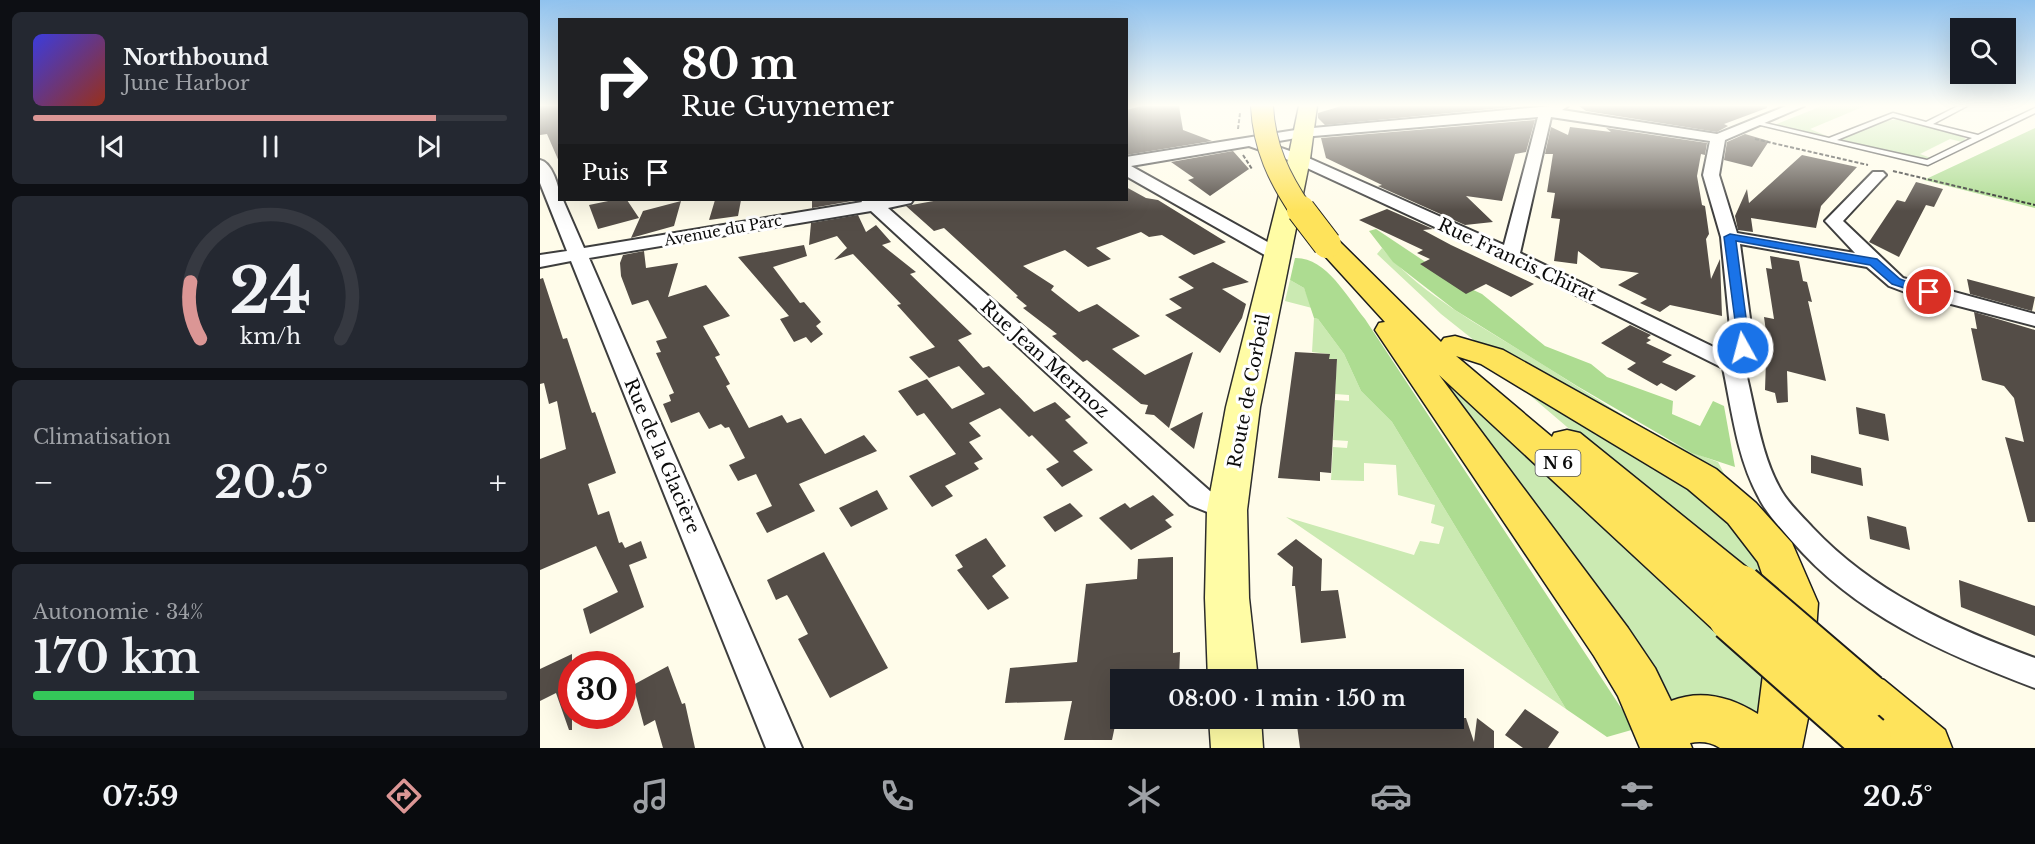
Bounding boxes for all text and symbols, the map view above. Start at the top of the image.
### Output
map controls [1950,18,2016,84]
button: search [1950,18,2016,84]
text: 80 m [681,38,797,90]
icon: right [582,42,660,120]
text: Northbound [123,44,269,71]
text: June Harbor [123,71,250,95]
text: Rue Guynemer [681,90,894,123]
icon: previous [96,130,129,163]
icon: pause [254,130,287,163]
icon: next [412,130,445,163]
icon: arrive [641,156,674,189]
text: Puis [582,159,629,186]
street label: Avenue du Parc [662,210,783,250]
street label: Rue Francis Chirat [1434,214,1600,306]
text: 24 [229,252,311,330]
pin [1903,266,1954,317]
icon: arrive [1912,275,1945,308]
street label: Rue Jean Mermoz [976,296,1114,422]
street label: Route de Corbeil [1223,312,1275,470]
position arrow [1711,316,1775,380]
text: km/h [240,323,301,350]
street label: Rue de la Glacière [619,375,705,537]
text: Climatisation [33,425,171,449]
road number: N 6 [1536,450,1580,476]
text: 20.5° [214,454,329,510]
text: − [33,462,54,503]
text: + [489,462,507,503]
text: Autonomie · 34% [33,600,203,624]
text: 170 km [33,629,200,685]
speed limit sign: 30 [558,651,636,729]
text: 08:00 · 1 min · 150 m [1168,685,1406,712]
icon: directions [383,775,425,817]
icon: music [630,775,672,817]
icon: phone [876,775,918,817]
icon: climate [1123,775,1165,817]
icon: car [1370,775,1412,817]
icon: filters [1616,775,1658,817]
text: 07:59 [102,780,179,813]
text: 20.5° [1863,780,1933,813]

